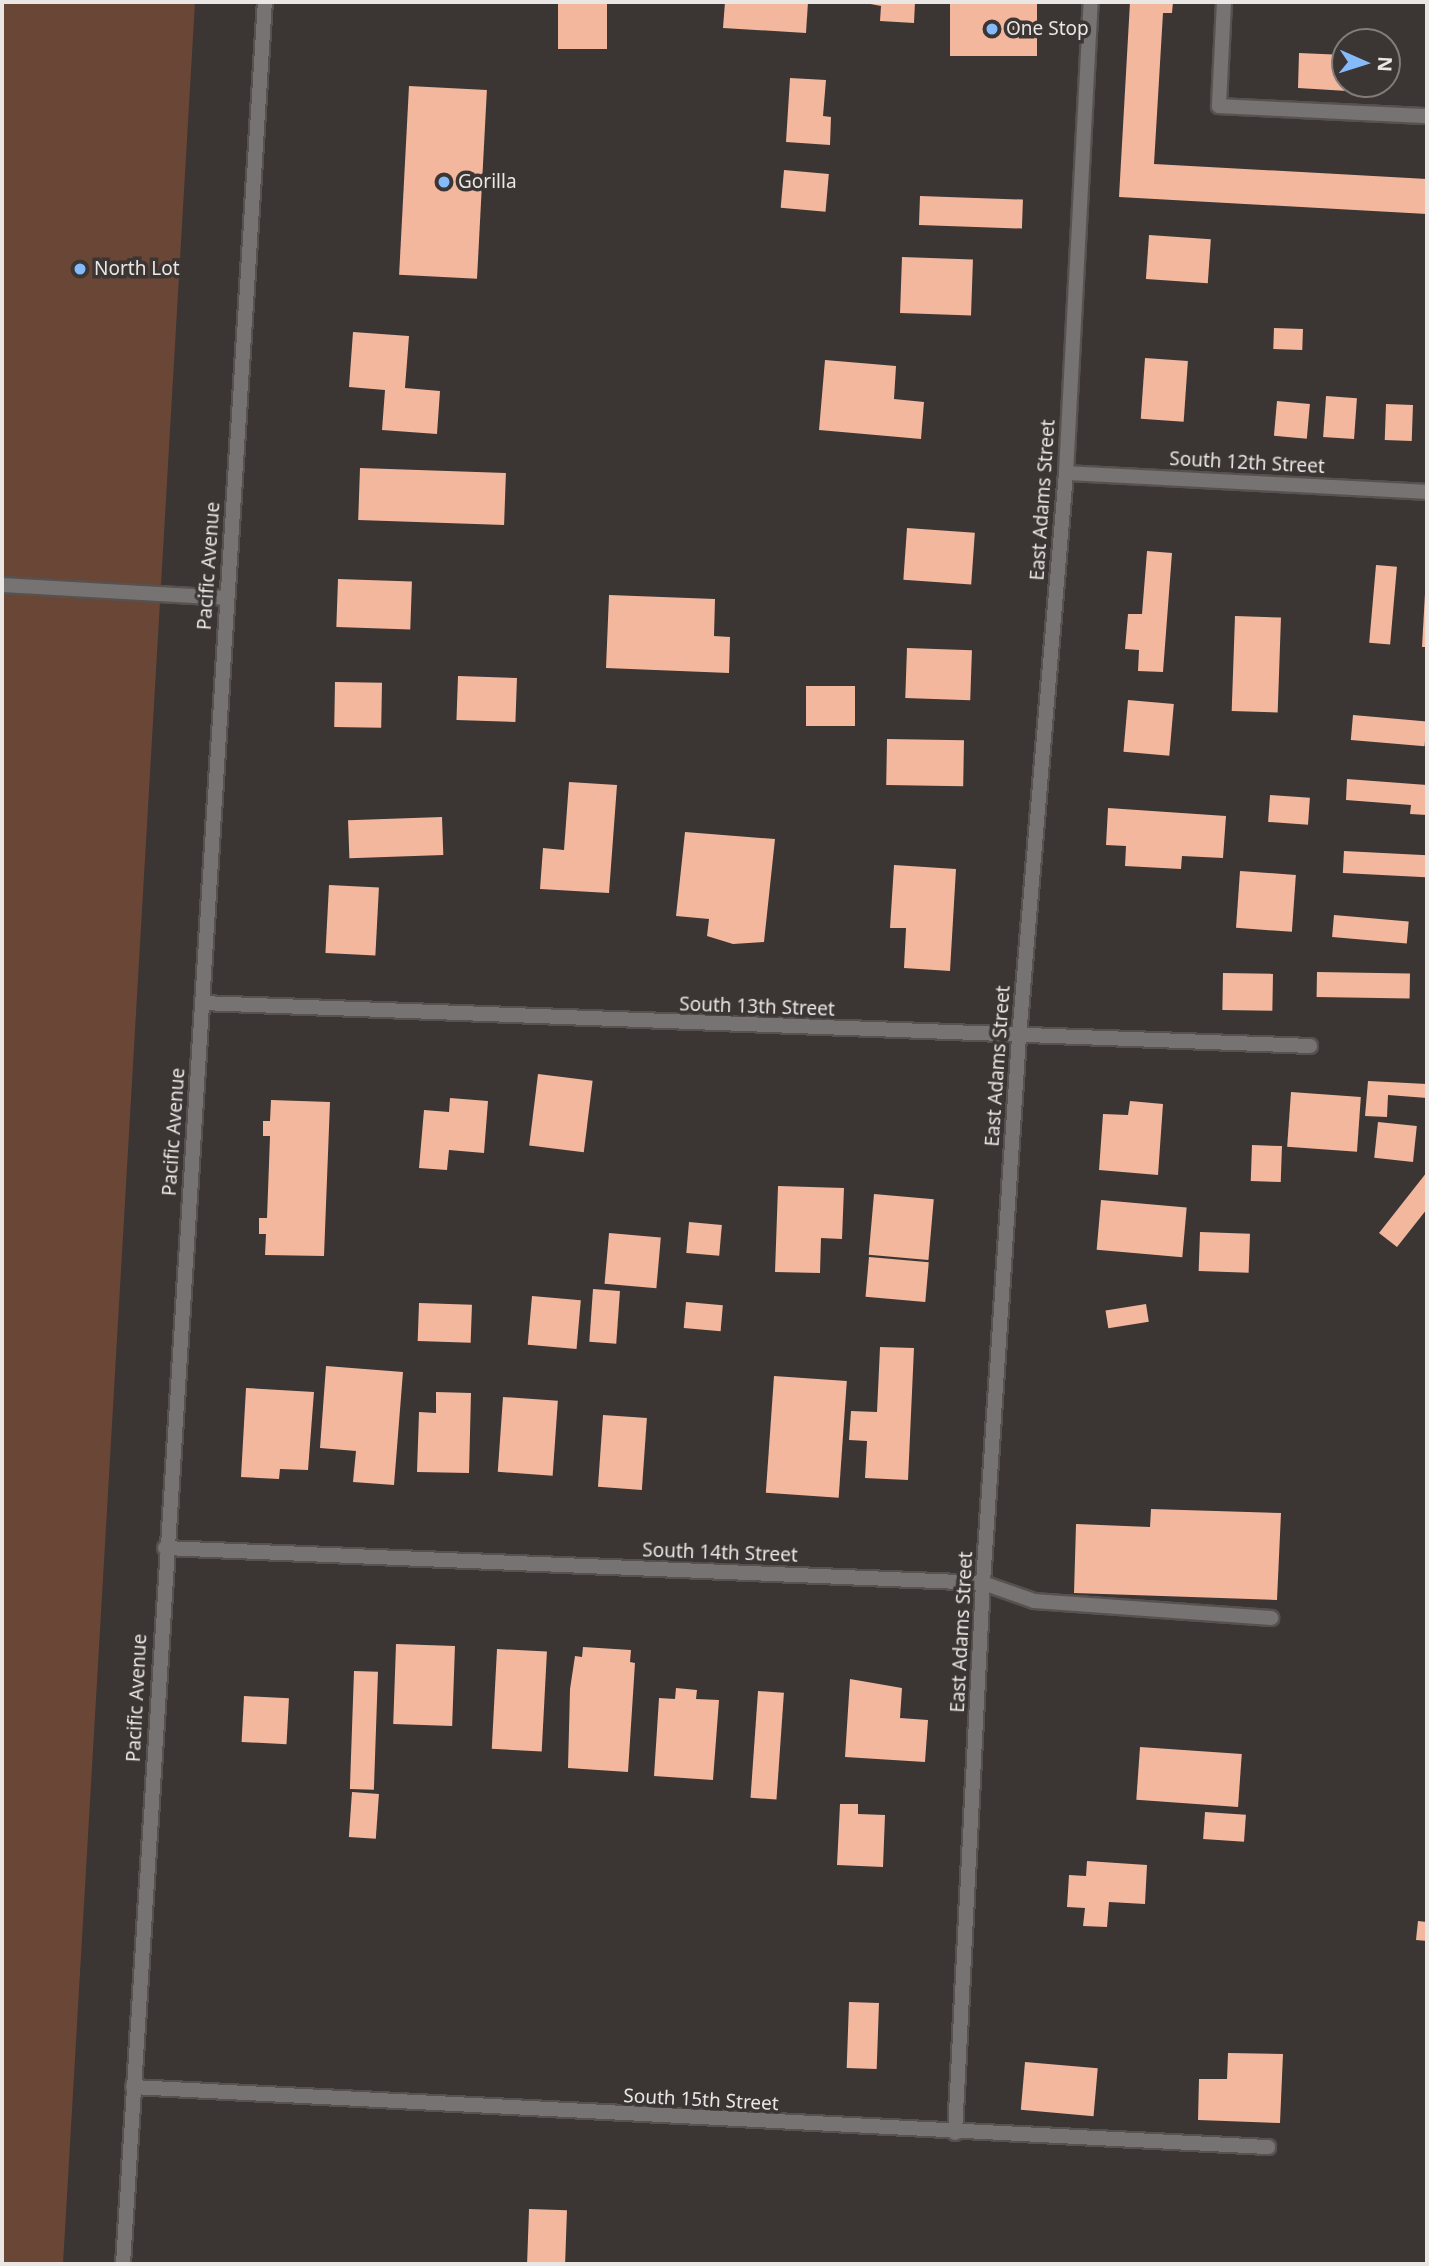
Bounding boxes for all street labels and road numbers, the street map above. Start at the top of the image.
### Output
street label: East Adams Street [1026,419,1060,581]
street label: South 12th Street [1169,448,1325,478]
street label: Pacific Avenue [193,501,225,631]
street label: East Adams Street [981,985,1015,1147]
street label: South 13th Street [679,993,835,1021]
street label: Pacific Avenue [158,1067,190,1197]
street label: South 14th Street [642,1539,798,1567]
street label: East Adams Street [946,1551,978,1713]
street label: Pacific Avenue [122,1633,152,1763]
street label: South 15th Street [623,2085,779,2115]

